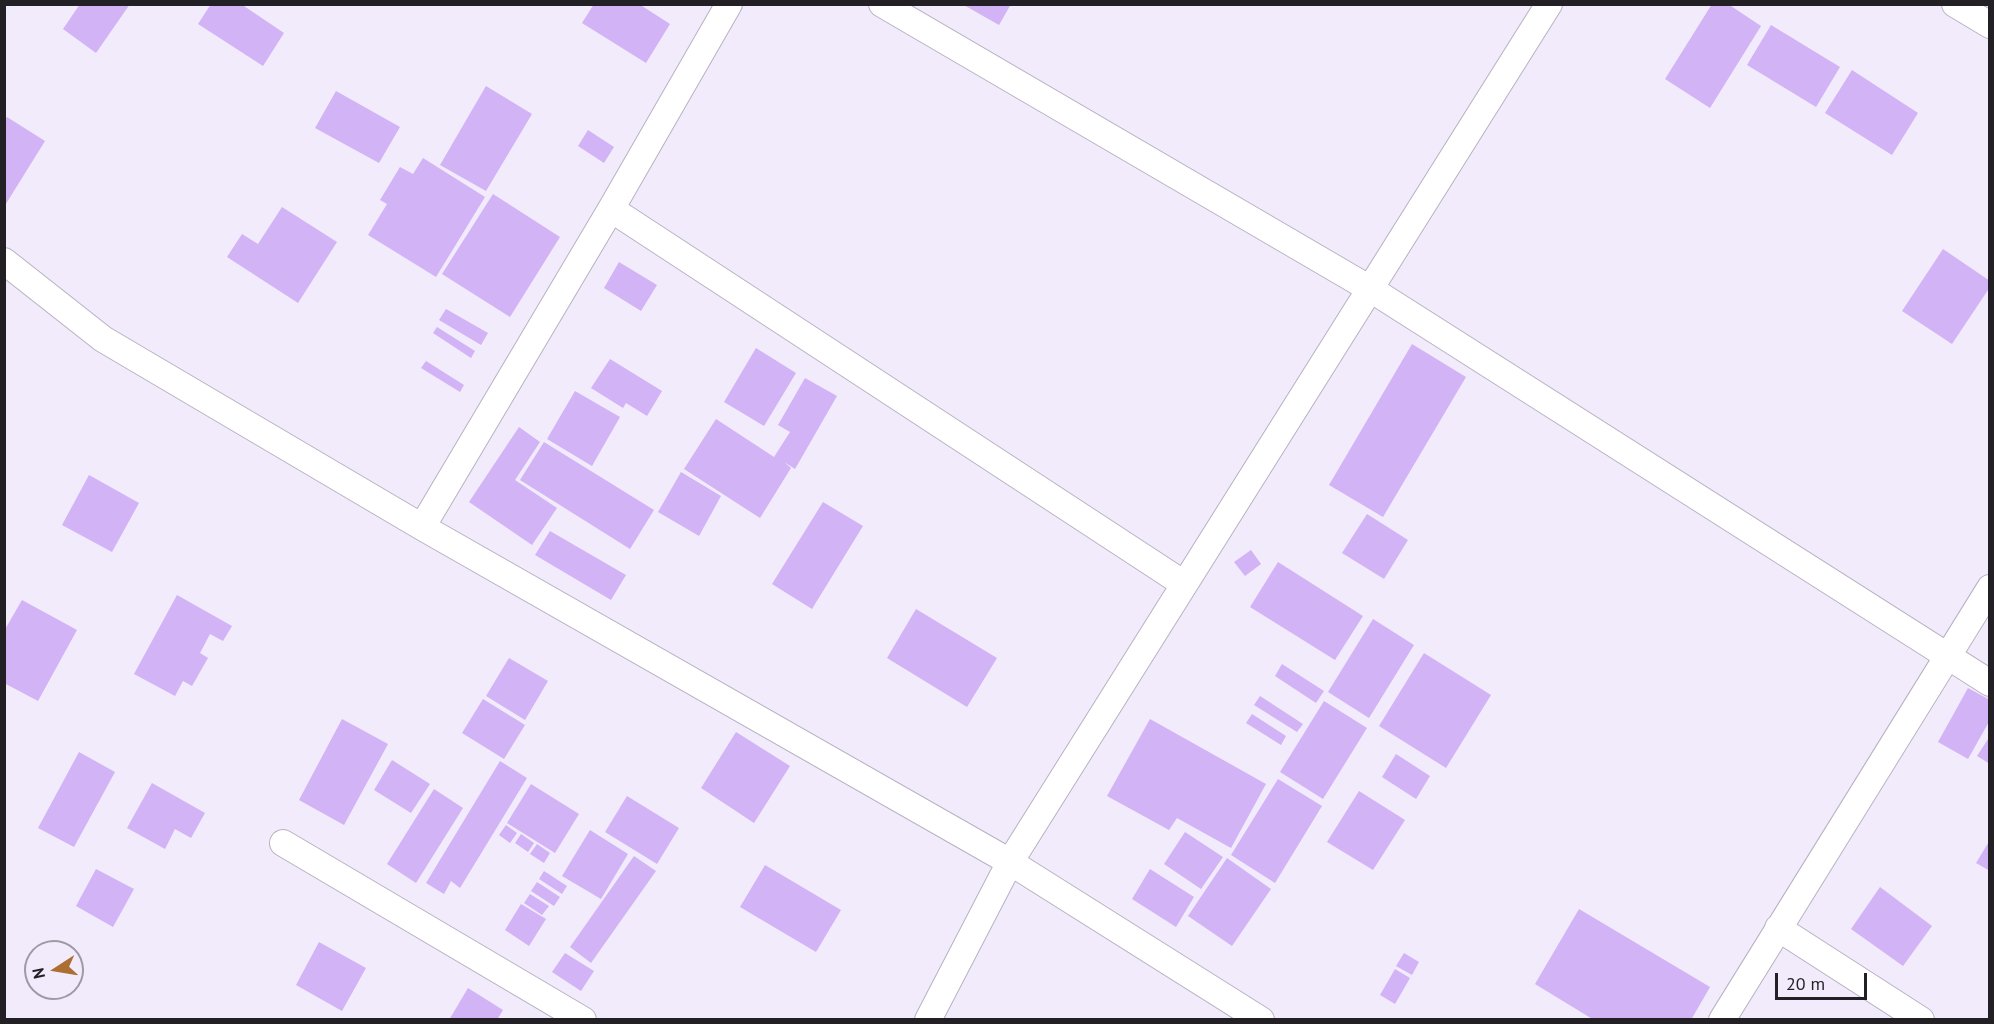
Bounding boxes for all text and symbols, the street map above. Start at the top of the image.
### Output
north arrow [24,940,84,1000]
scale bar [1778,961,1870,999]
text: N [27,966,49,981]
text: 20 m [1786,972,1825,995]

